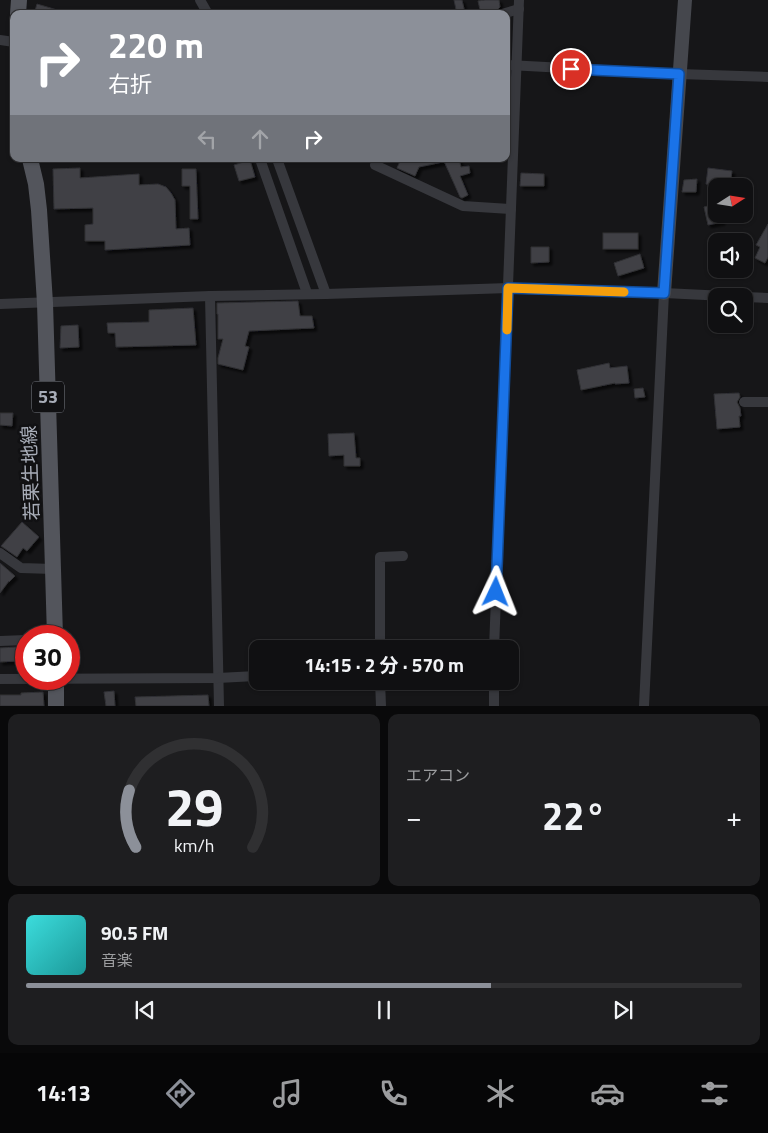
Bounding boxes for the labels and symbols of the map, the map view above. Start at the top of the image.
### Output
pin [550,48,592,90]
north arrow [708,178,752,222]
road number: 53 [32,382,64,412]
street label: 若栗生地線 [13,425,46,521]
position arrow [469,565,521,617]
speed limit sign: 30 [15,625,80,690]

